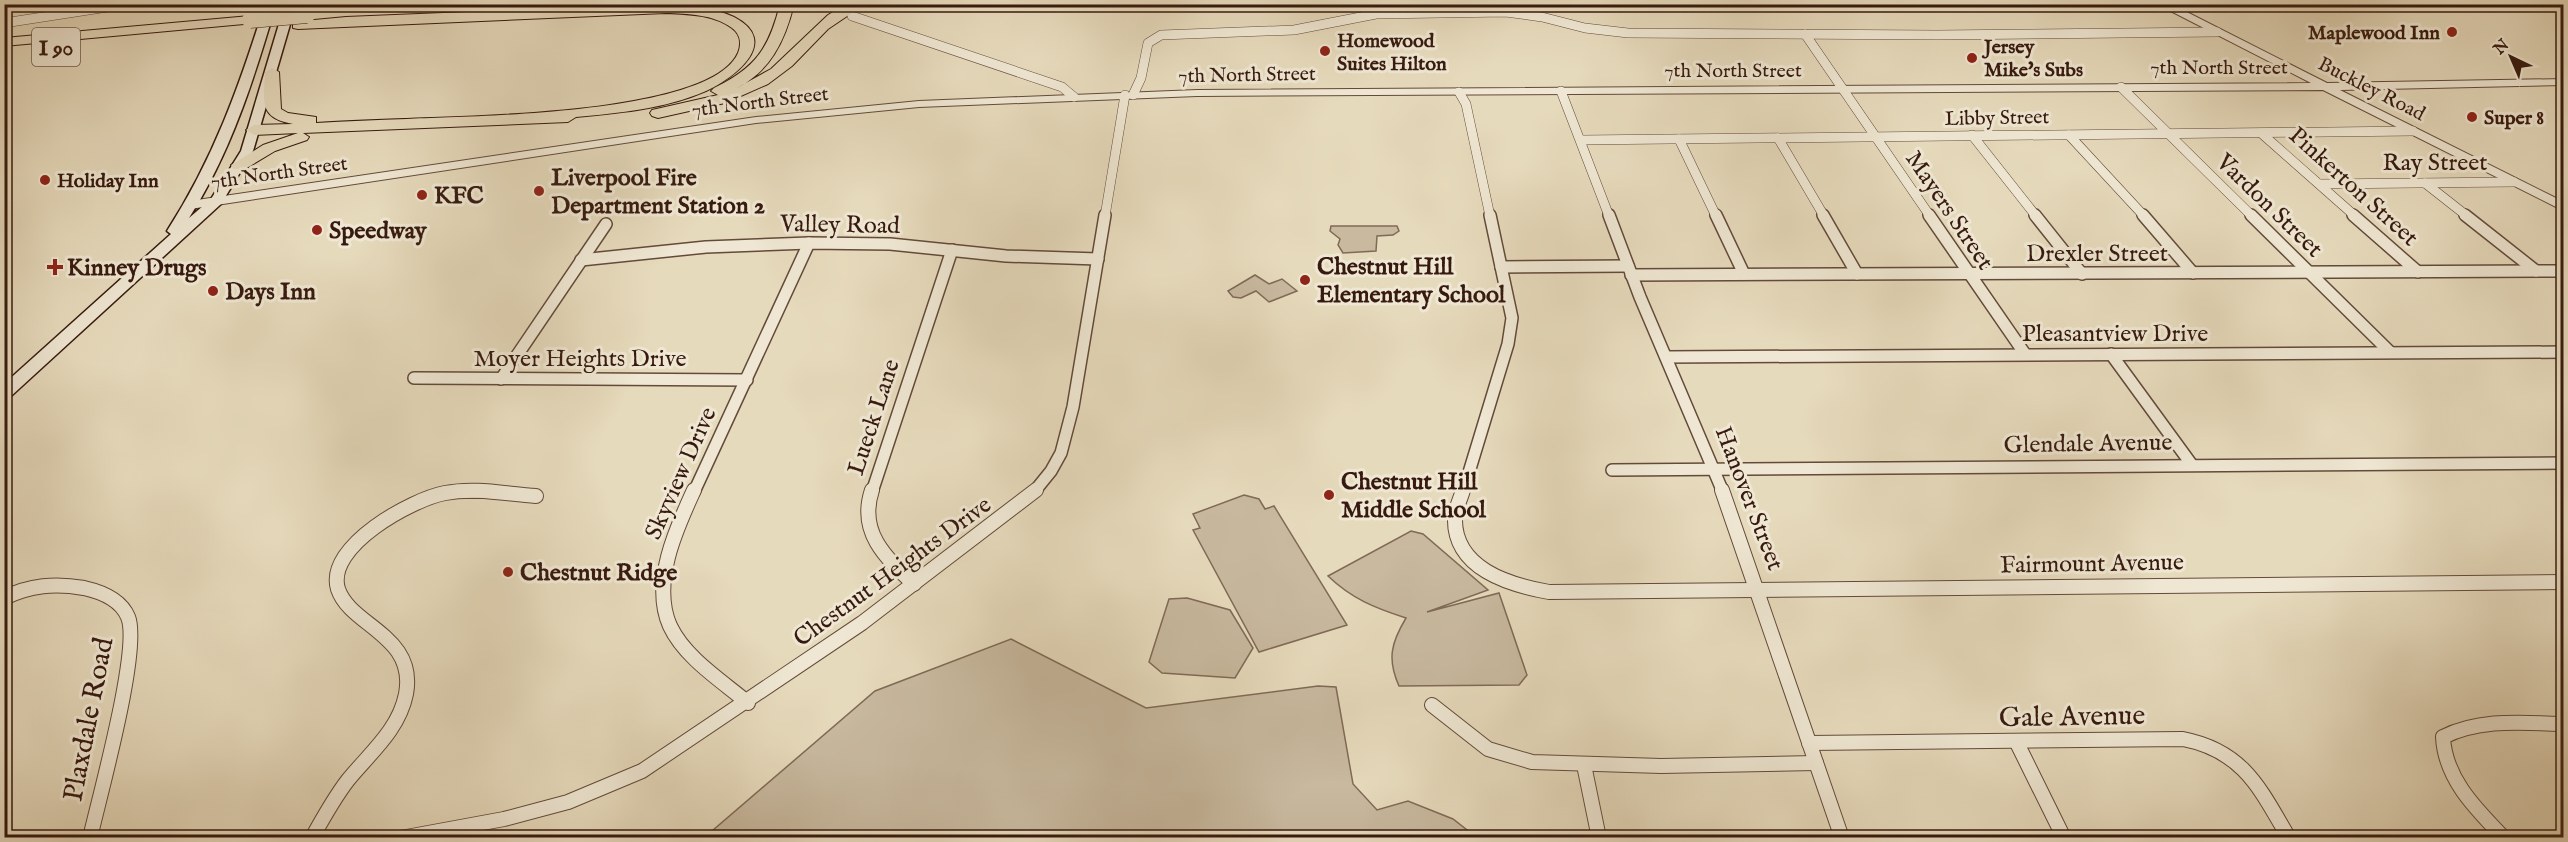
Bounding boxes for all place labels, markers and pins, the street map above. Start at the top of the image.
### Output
place label: Maplewood Inn [2308,21,2440,46]
marker: Maplewood Inn [2445,25,2459,39]
place label: Homewood Suites Hilton [1337,29,1447,77]
place label: Jersey Mike's Subs [1981,35,2083,83]
marker: Homewood Suites Hilton [1318,44,1332,58]
marker: Jersey Mike's Subs [1965,51,1979,65]
place label: Super 8 [2484,106,2544,131]
marker: Super 8 [2465,110,2479,124]
place label: Liverpool Fire Department Station 2 [551,163,765,222]
place label: Holiday Inn [57,169,159,194]
marker: Holiday Inn [38,173,52,187]
place label: KFC [434,181,484,212]
marker: Liverpool Fire Department Station 2 [532,184,546,198]
marker: KFC [415,188,429,202]
place label: Speedway [329,216,428,247]
marker: Speedway [310,223,324,237]
place label: Chestnut Hill Elementary School [1317,252,1506,311]
place label: Kinney Drugs [67,253,207,284]
marker: Kinney Drugs [48,260,62,274]
marker: Chestnut Hill Elementary School [1298,273,1312,287]
place label: Days Inn [225,277,316,308]
marker: Days Inn [206,284,220,298]
place label: Chestnut Hill Middle School [1341,467,1486,526]
marker: Chestnut Hill Middle School [1322,488,1336,502]
place label: Chestnut Ridge [520,558,677,589]
marker: Chestnut Ridge [501,565,515,579]

